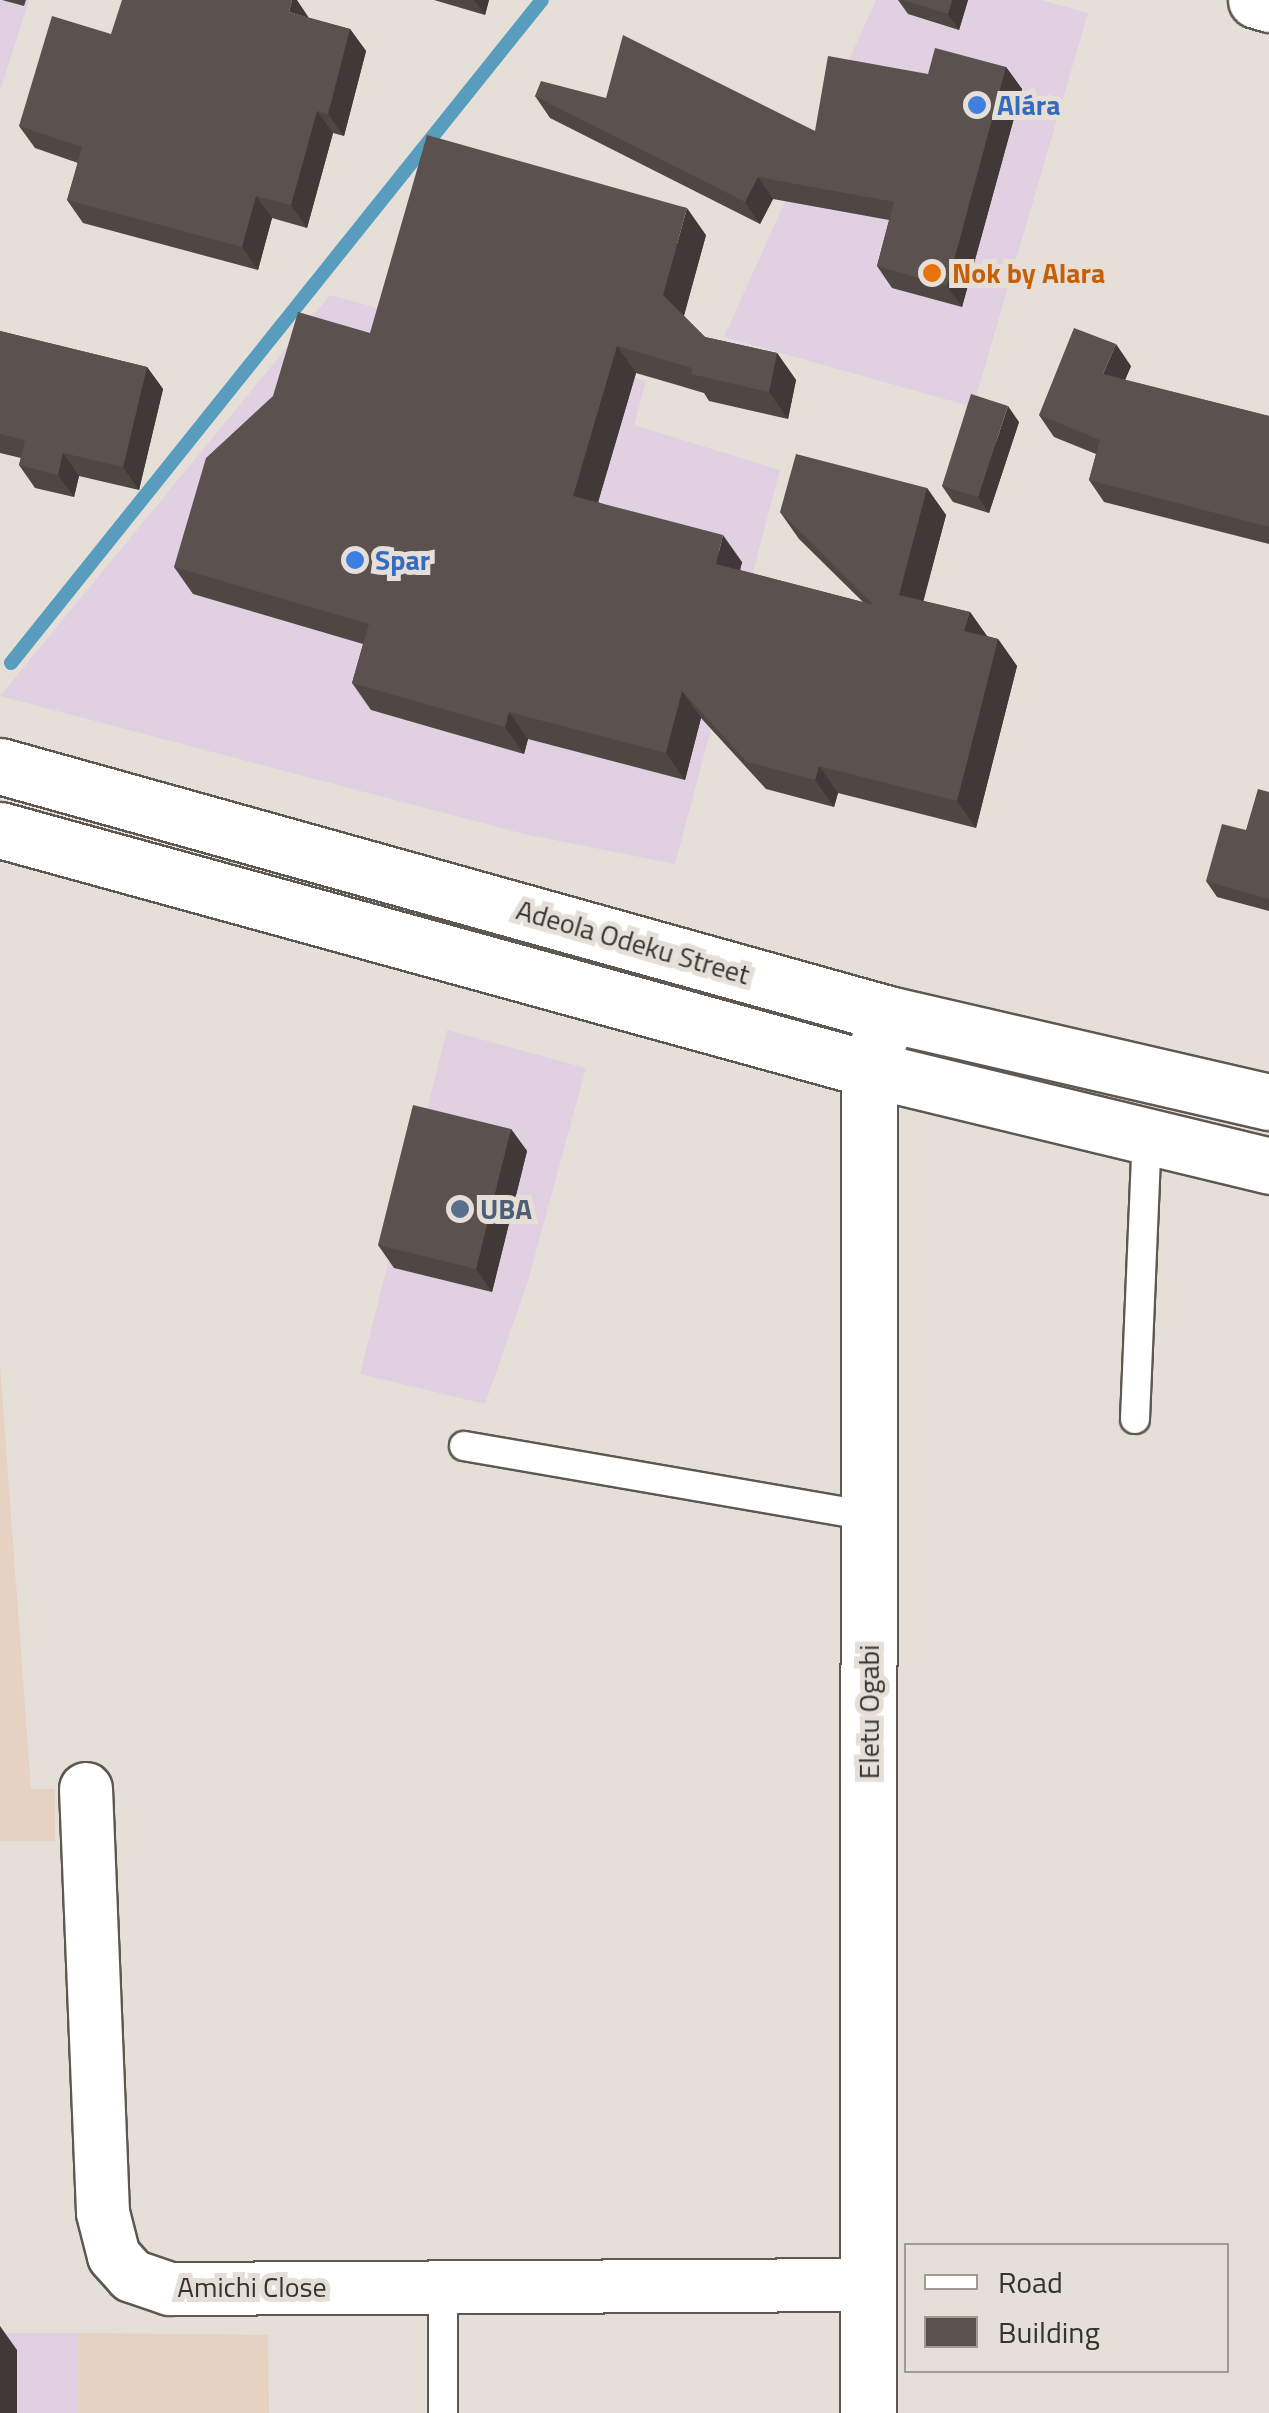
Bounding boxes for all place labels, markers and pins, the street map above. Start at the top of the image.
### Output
place label: Alára [997,88,1060,122]
marker: Alára [966,94,988,116]
place label: Nok by Alara [952,256,1105,290]
marker: Nok by Alara [921,262,943,284]
place label: Spar [375,543,430,577]
marker: Spar [344,549,366,571]
place label: UBA [480,1192,532,1226]
marker: UBA [449,1198,471,1220]

